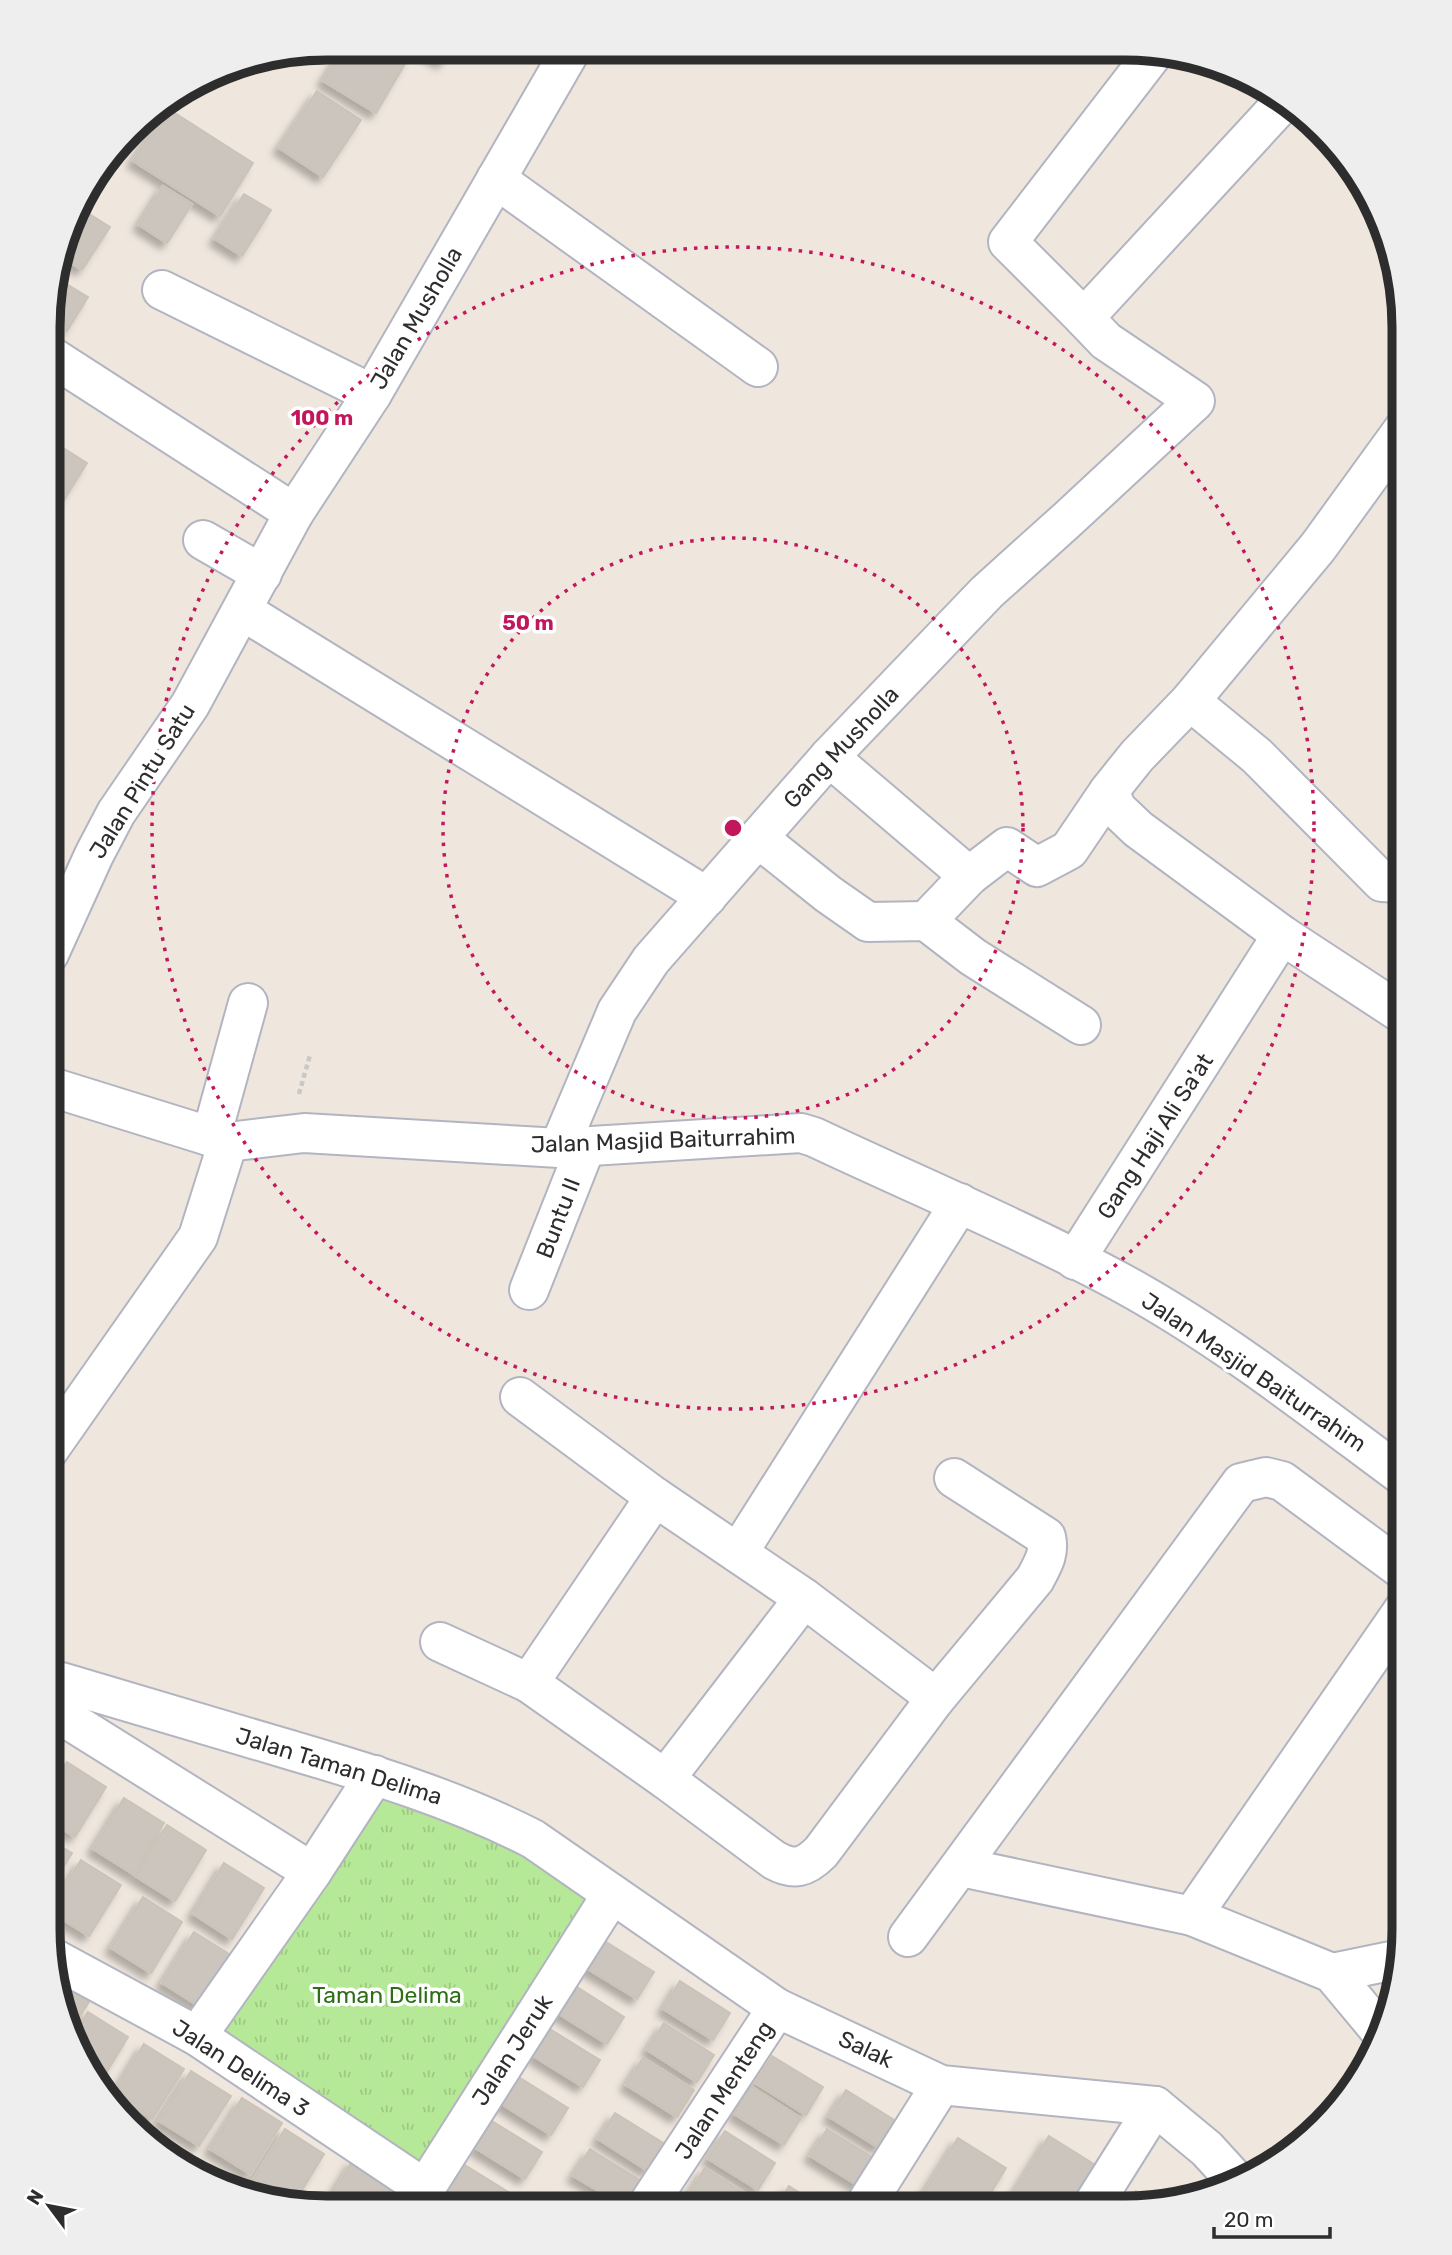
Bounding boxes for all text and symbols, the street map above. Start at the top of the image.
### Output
street label: Jalan Musholla [364,242,468,394]
text: 100 m [291,405,353,430]
text: 50 m [502,610,554,635]
street label: Gang Musholla [777,680,905,814]
street label: Jalan Pintu Satu [83,698,201,864]
centre of rings [721,816,745,840]
street label: Gang Haji Ali Sa'at [1091,1048,1219,1224]
street label: Jalan Masjid Baiturrahim [530,1121,796,1159]
street label: Buntu II [530,1174,586,1262]
street label: Jalan Masjid Baiturrahim [1136,1286,1372,1458]
street label: Jalan Taman Delima [233,1721,445,1811]
park label: Taman Delima [312,1981,462,2009]
street label: Jalan Jeruk [466,1989,558,2111]
street label: Jalan Delima 3 [167,2013,315,2123]
street label: Jalan Menteng [669,2015,779,2165]
street label: Salak [834,2024,898,2074]
north arrow [14,2171,84,2241]
text: N [22,2185,48,2209]
scale bar [1214,2196,1330,2240]
text: 20 m [1224,2207,1273,2232]

